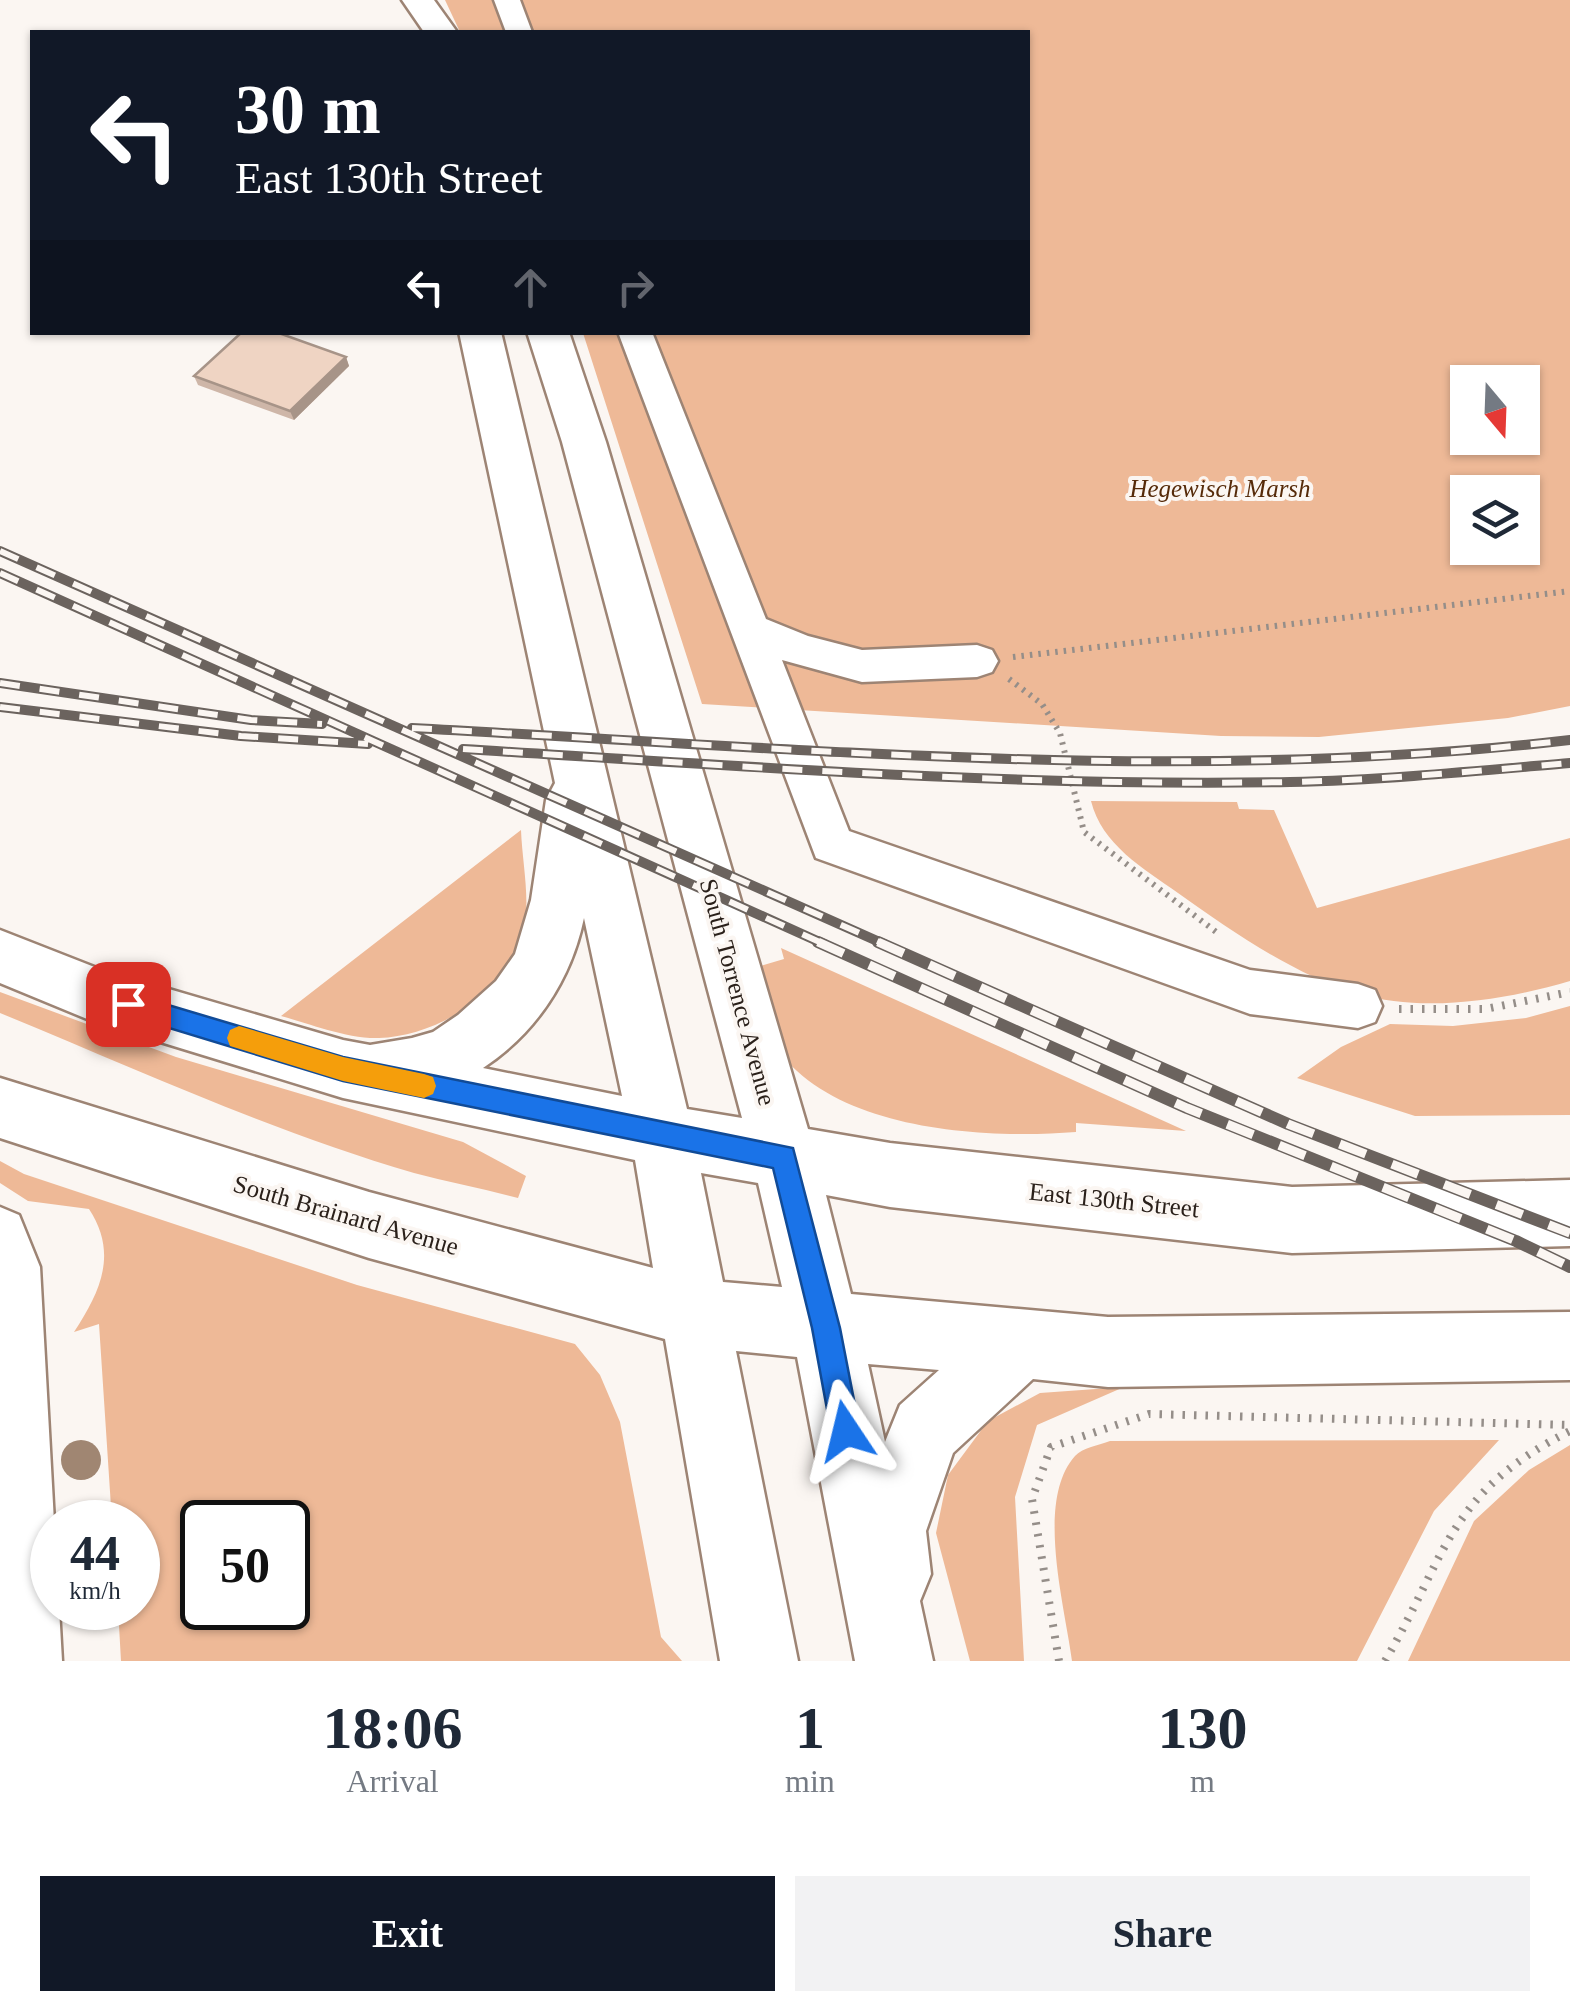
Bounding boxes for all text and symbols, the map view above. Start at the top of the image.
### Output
icon: left [70,70,200,200]
text: 30 m [235,71,381,148]
text: East 130th Street [235,153,542,203]
icon: left [398,260,453,315]
icon: ahead [503,260,558,315]
icon: right [608,260,663,315]
north arrow [1450,365,1540,455]
map controls [1450,365,1540,565]
park label: Hegewisch Marsh [1128,475,1311,502]
button: layers [1450,475,1540,565]
street label: South Torrence Avenue [695,876,781,1108]
pin [86,962,171,1047]
icon: arrive [101,977,156,1032]
street label: South Brainard Avenue [230,1170,462,1260]
street label: East 130th Street [1028,1178,1200,1222]
position arrow [794,1379,898,1483]
speed limit sign: 50 [180,1500,310,1630]
text: 44 [70,1525,120,1581]
text: km/h [69,1577,121,1604]
text: 18:06 [323,1695,463,1761]
text: 1 [795,1695,825,1761]
text: 130 [1157,1695,1247,1761]
text: Arrival [346,1763,439,1799]
text: min [785,1763,835,1799]
text: m [1190,1763,1215,1799]
button: Exit [40,1876,775,1991]
button: Share [795,1876,1530,1991]

